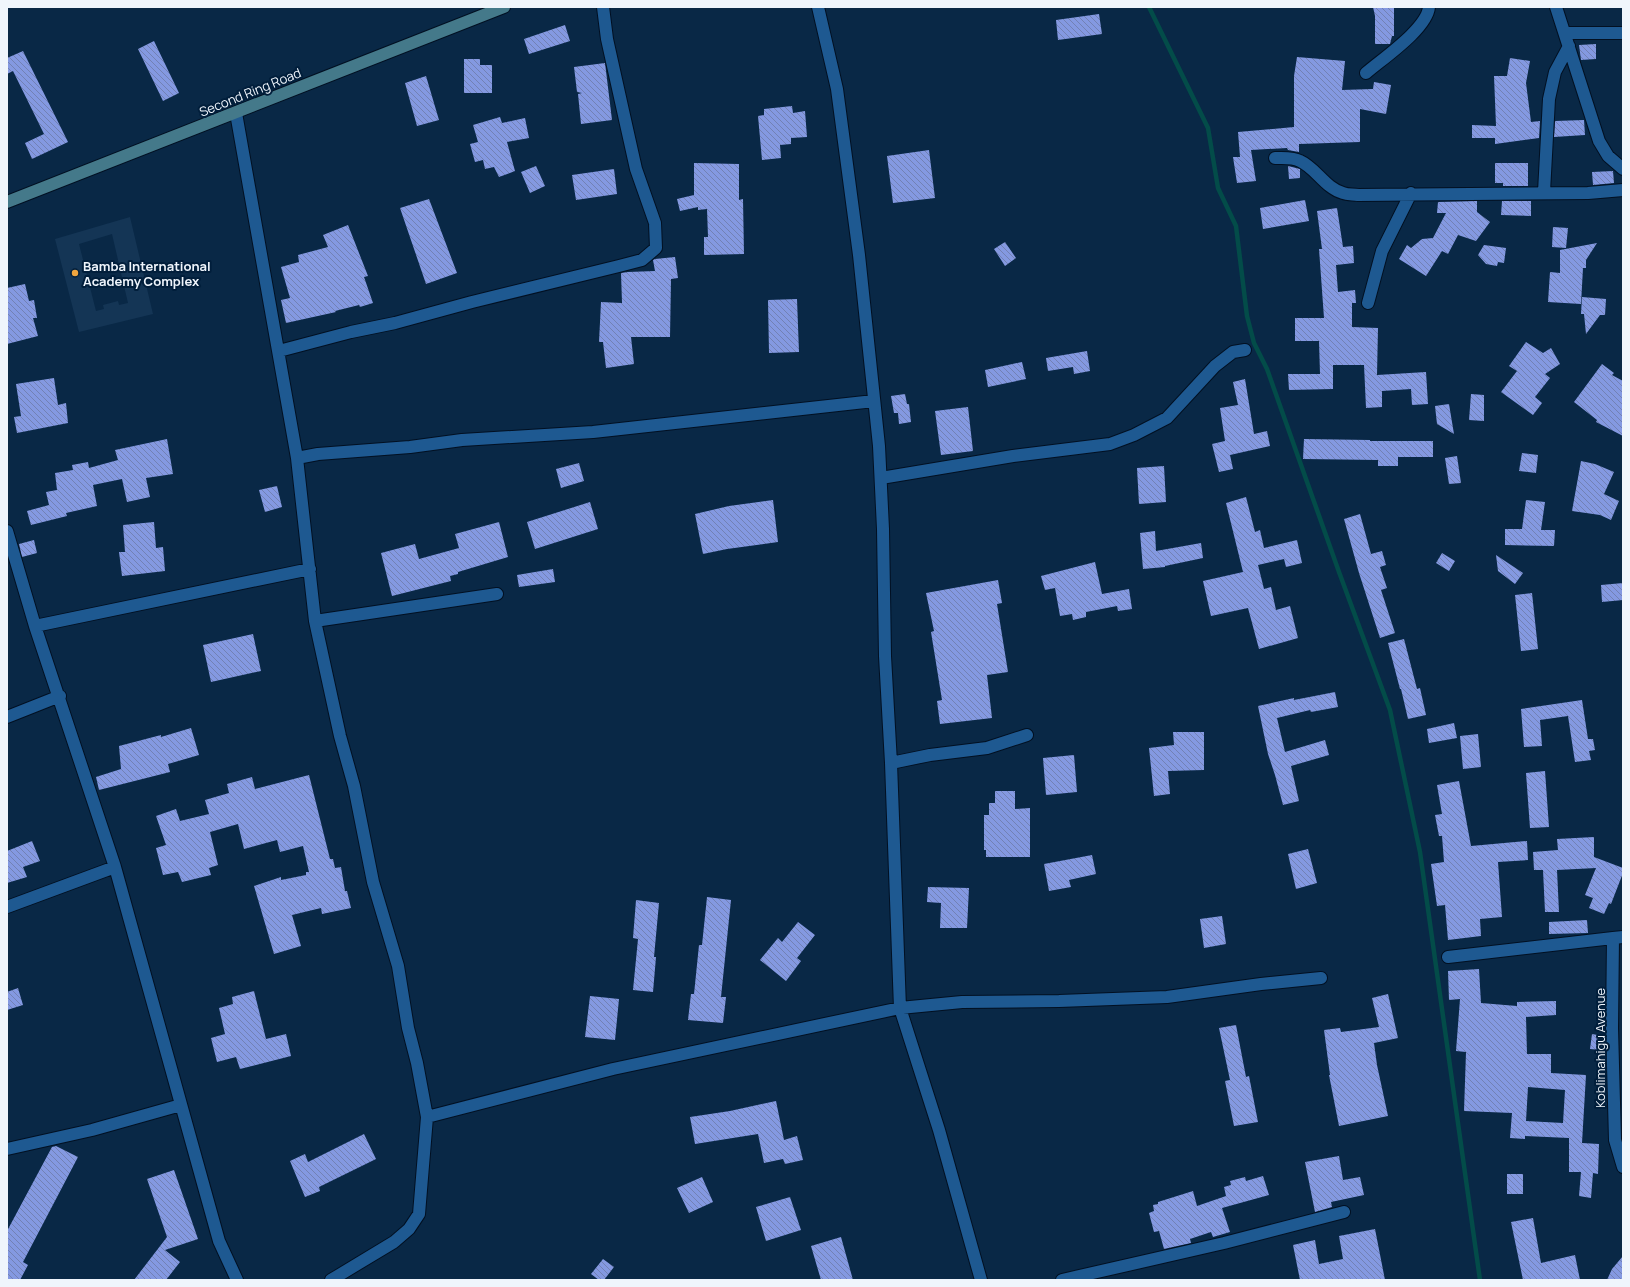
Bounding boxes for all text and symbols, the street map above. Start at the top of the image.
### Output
street label: Second Ring Road [196,63,304,121]
place label: Bamba International Academy Complex [83,257,211,290]
marker: Bamba International Academy Complex [70,268,80,278]
street label: Koblimahigu Avenue [1591,988,1609,1108]

